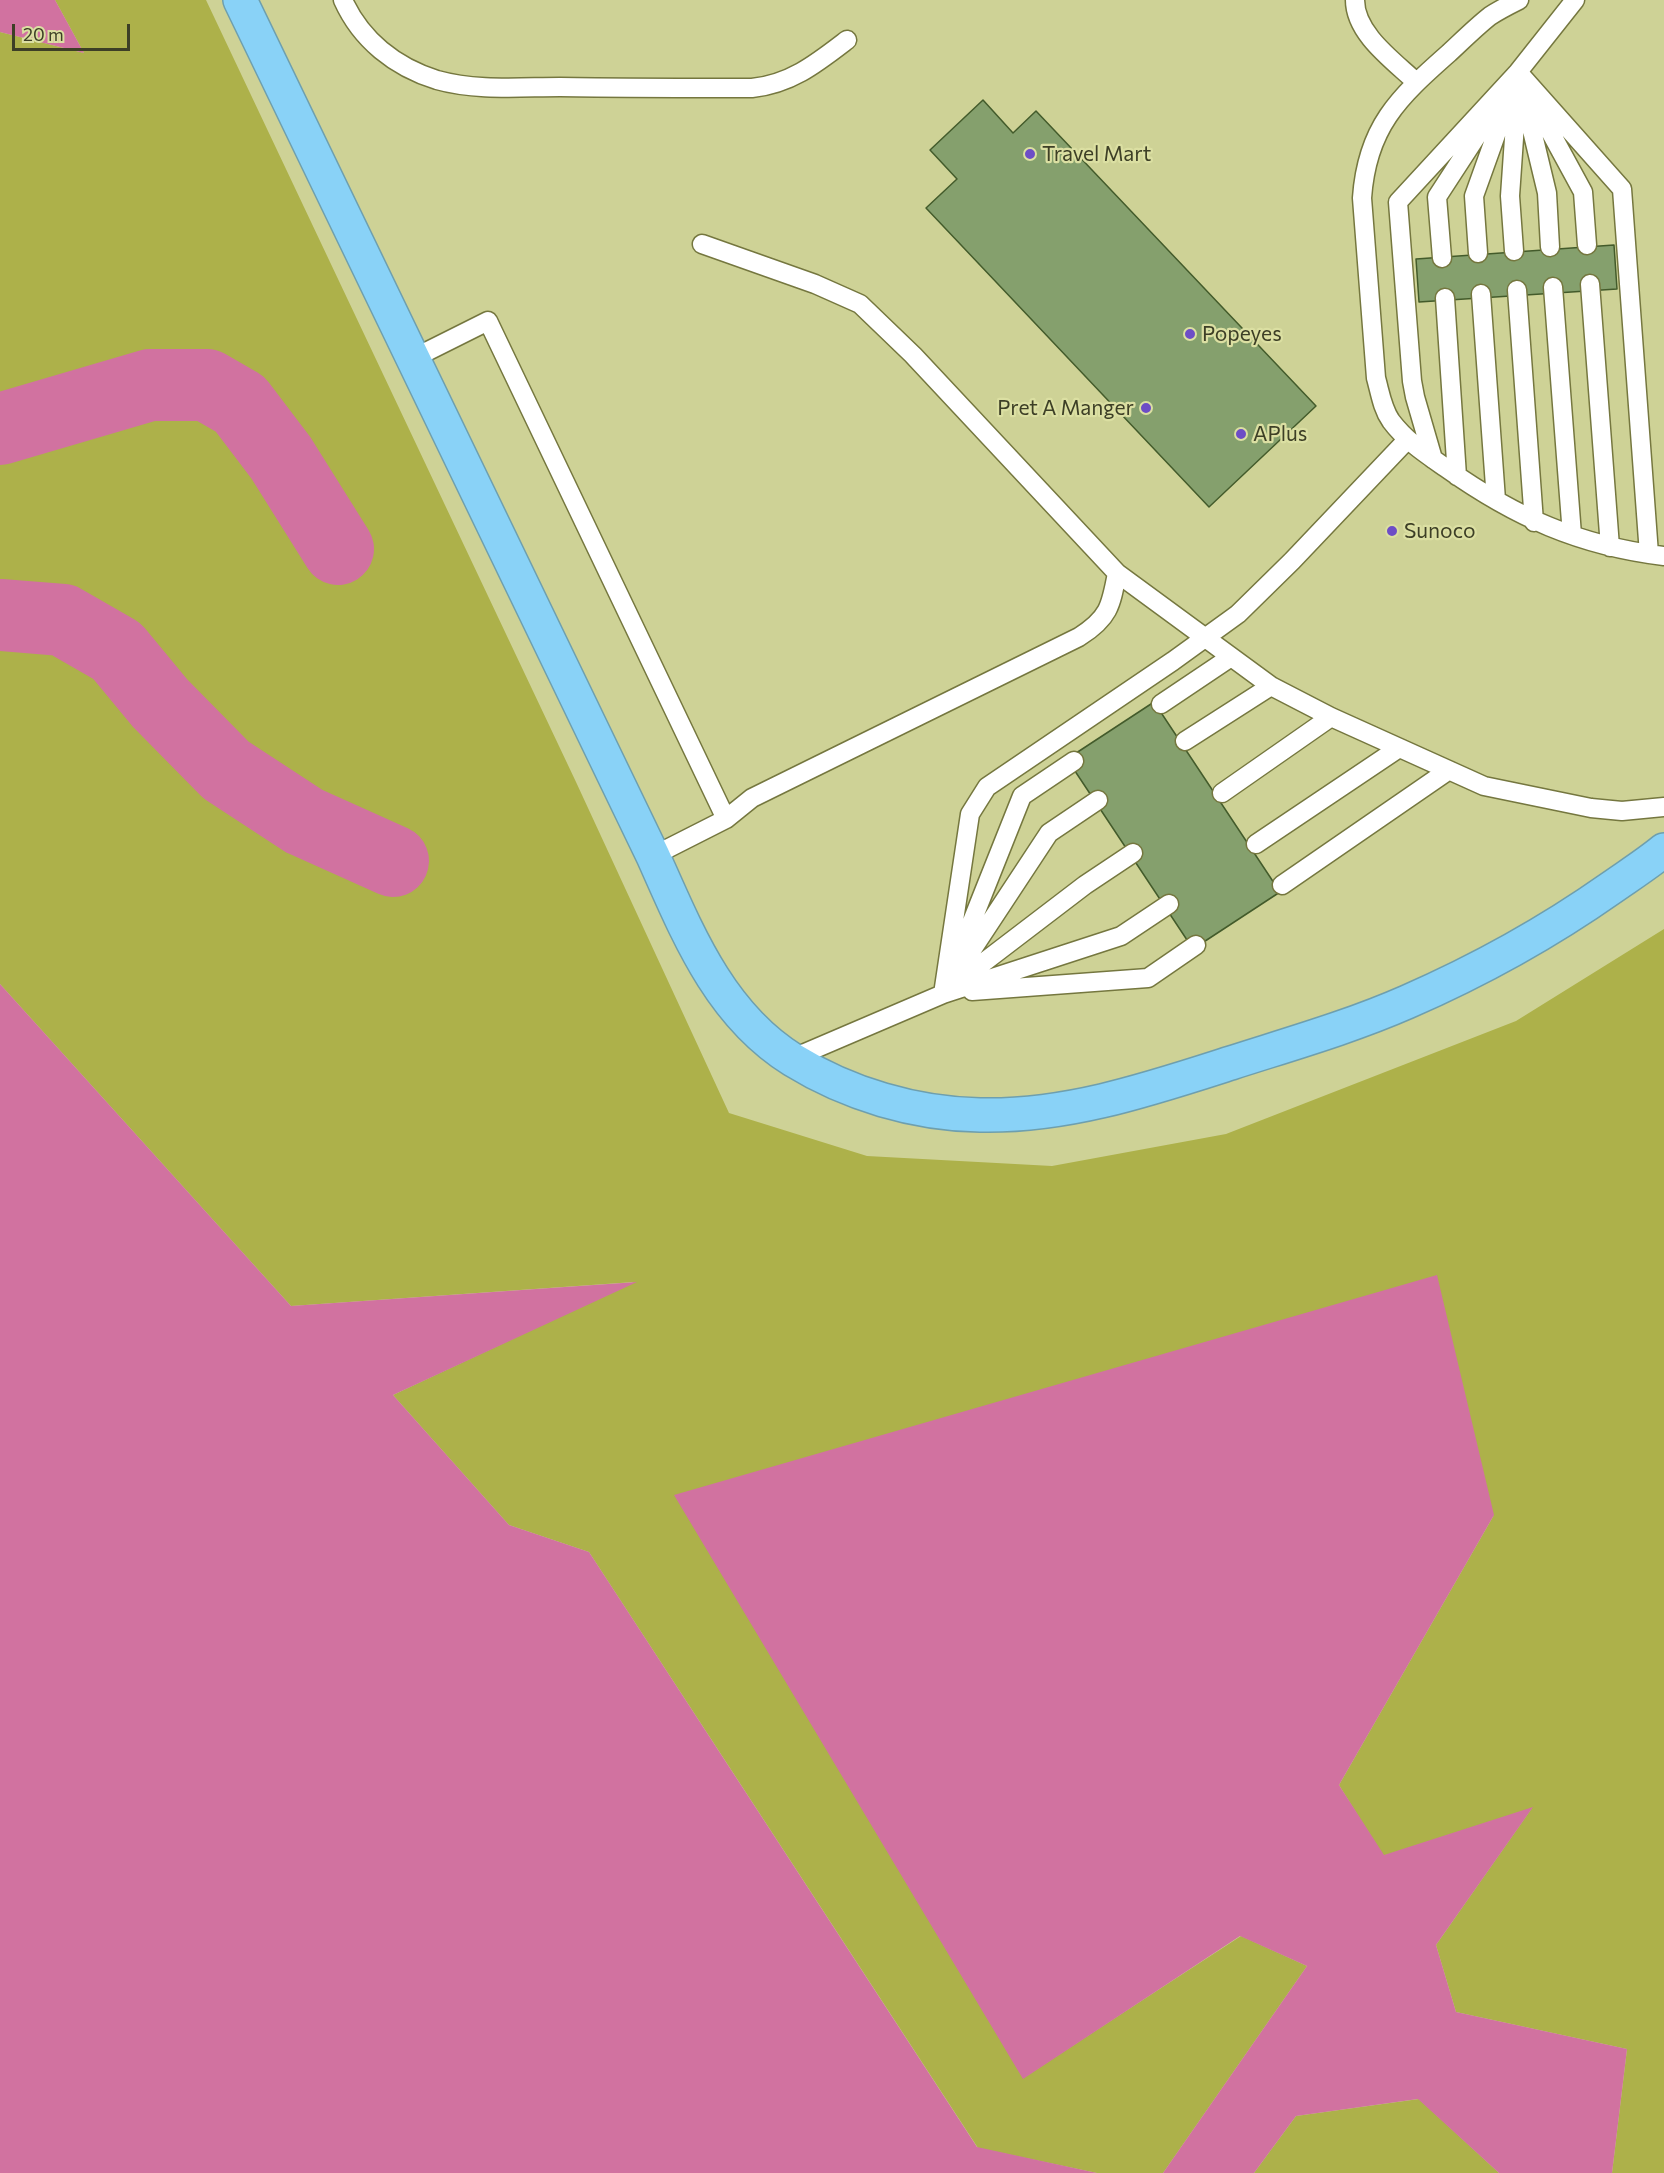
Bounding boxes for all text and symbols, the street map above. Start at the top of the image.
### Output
scale bar [15,12,134,50]
text: 20 m [23,23,64,45]
place label: Travel Mart [1042,141,1151,167]
marker: Travel Mart [1023,147,1037,161]
place label: Popeyes [1202,321,1282,347]
marker: Popeyes [1183,327,1197,341]
place label: Pret A Manger [997,395,1134,421]
marker: Pret A Manger [1139,401,1153,415]
place label: APlus [1253,421,1307,447]
marker: APlus [1234,427,1248,441]
place label: Sunoco [1404,518,1476,544]
marker: Sunoco [1385,524,1399,538]

